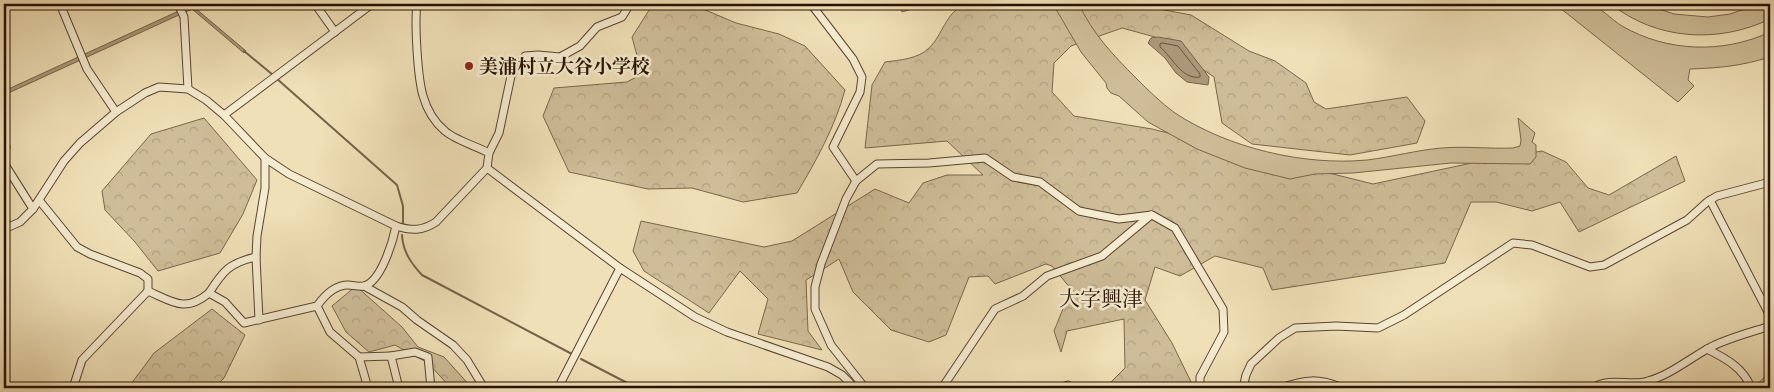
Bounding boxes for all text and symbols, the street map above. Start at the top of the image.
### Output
place label: 美浦村立大谷小学校 [479,55,650,79]
marker: 美浦村立大谷小学校 [463,60,475,72]
district label: 大字興津 [1059,286,1143,313]

